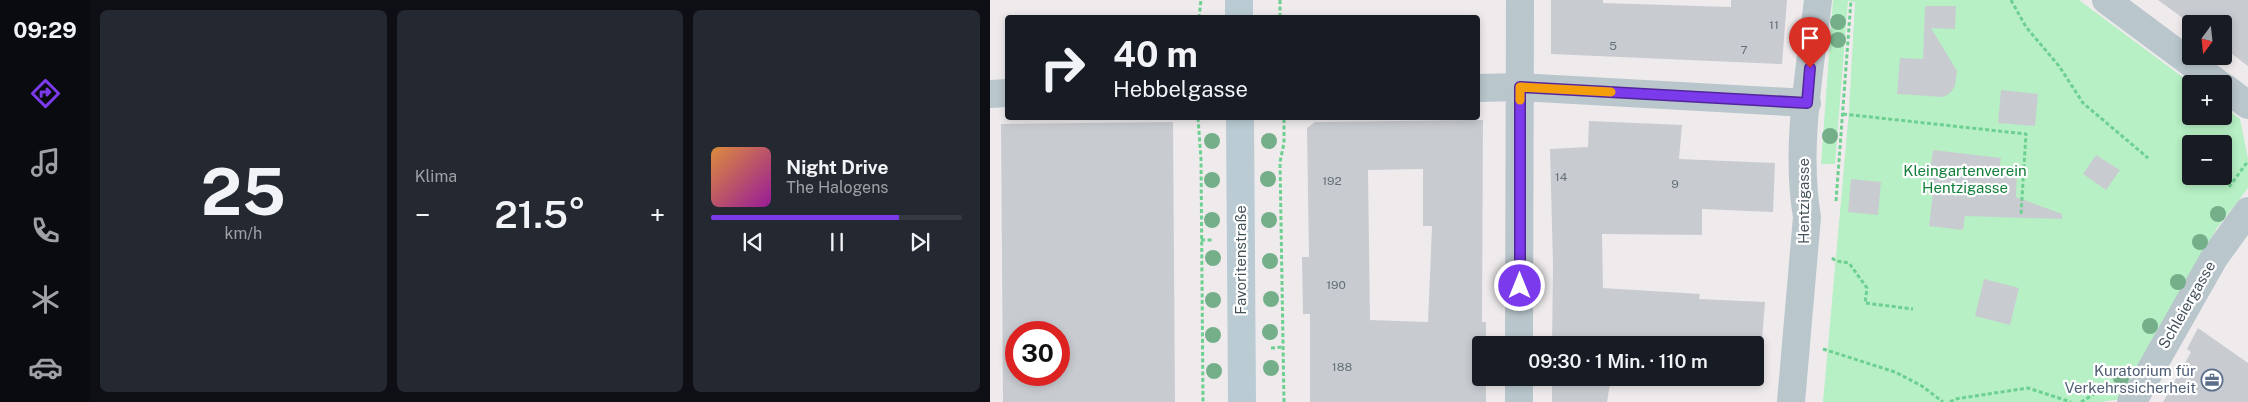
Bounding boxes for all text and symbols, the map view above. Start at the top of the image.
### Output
north arrow [2182,15,2232,65]
map controls [2182,15,2232,185]
text: 09:29 [13,17,77,43]
pin [1789,17,1831,68]
house number: 11 [1769,18,1779,32]
icon: arrive [1796,24,1824,52]
text: 40 m [1113,34,1198,75]
icon: right [1030,35,1095,100]
house number: 5 [1609,39,1617,53]
house number: 7 [1740,43,1748,57]
button: + [2182,75,2232,125]
icon: directions [28,76,63,111]
text: Hebbelgasse [1113,76,1248,102]
button: − [2182,135,2232,185]
icon: music [28,145,63,180]
text: 25 [201,153,286,230]
text: Night Drive [786,156,888,178]
street label: Hentzigasse [1795,158,1812,244]
park label: Kleingartenverein Hentzigasse [1903,162,2027,196]
text: Klima [415,167,457,186]
house number: 14 [1555,170,1568,184]
house number: 192 [1322,174,1342,188]
house number: 9 [1671,177,1679,191]
text: The Halogens [786,178,888,197]
text: 21.5° [494,192,586,237]
text: − [415,198,430,231]
text: + [650,198,665,231]
street label: Favoritenstraße [1232,205,1249,315]
icon: phone [28,213,63,248]
text: km/h [225,224,262,243]
icon: previous [739,228,767,256]
icon: pause [823,228,851,256]
icon: next [906,228,934,256]
street label: Schleiergasse [2155,258,2218,352]
position arrow [1493,259,1545,311]
house number: 190 [1326,278,1346,292]
icon: climate [28,282,63,317]
speed limit sign: 30 [1005,321,1070,386]
icon: car [28,350,63,385]
text: 09:30 · 1 Min. · 110 m [1528,350,1708,372]
house number: 188 [1332,360,1352,374]
place label: Kuratorium für Verkehrssicherheit [2065,362,2196,396]
office icon: Kuratorium für Verkehrssicherheit [2200,368,2224,392]

